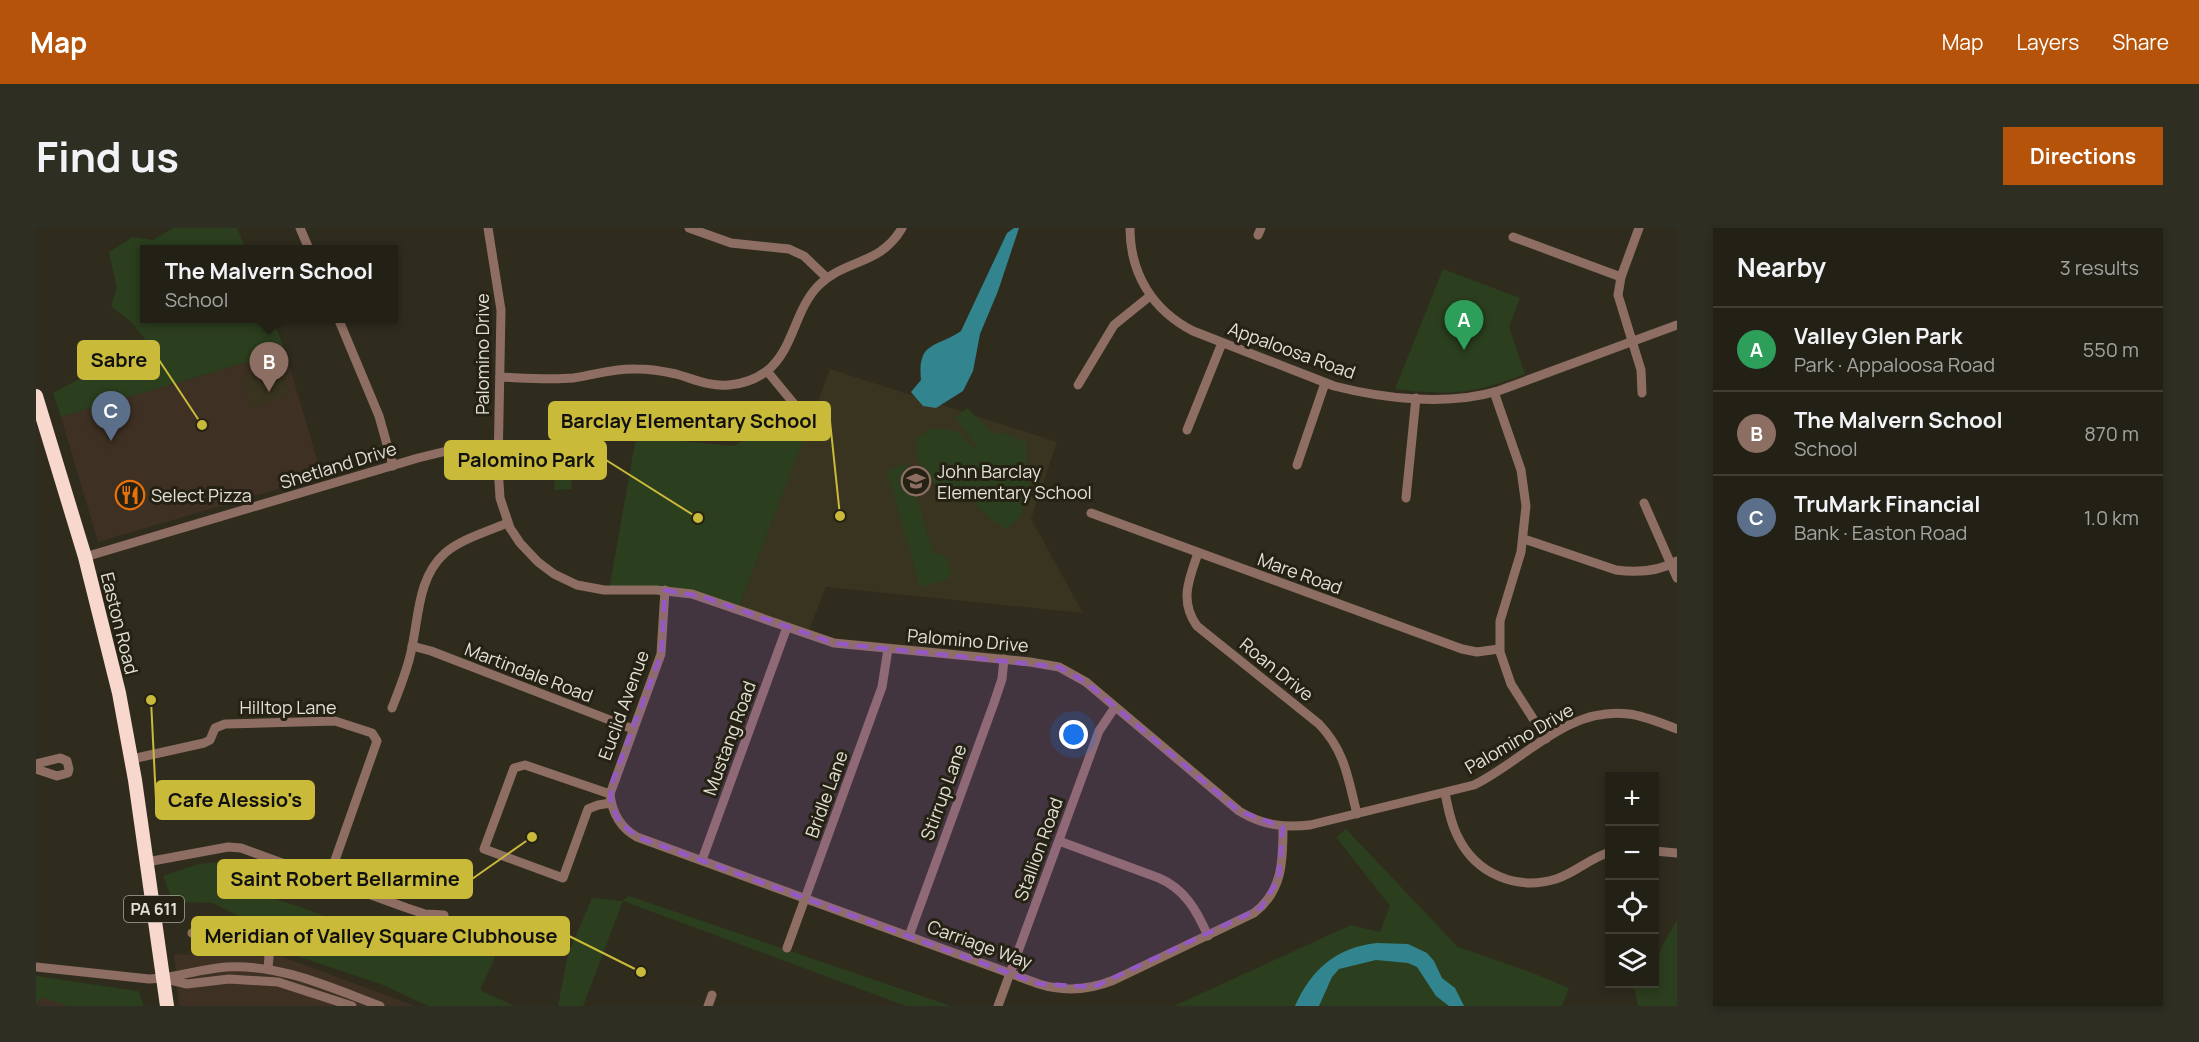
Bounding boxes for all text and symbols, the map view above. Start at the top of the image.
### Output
text: Map [30,23,87,61]
text: Map [1942,28,1983,56]
text: Layers [2016,28,2079,56]
text: Share [2112,28,2169,56]
text: Find us [36,127,179,185]
button: Directions [2003,127,2163,185]
popup [140,245,398,323]
text: Nearby [1737,249,1826,285]
text: 3 results [2060,254,2139,281]
text: The Malvern School [165,256,373,286]
text: School [165,286,228,313]
street label: Palomino Drive [470,293,494,415]
pin: A [1444,300,1484,350]
street label: Appaloosa Road [1225,316,1359,384]
text: Valley Glen Park [1794,321,1962,351]
text: A [1750,336,1763,363]
text: 550 m [2083,336,2139,363]
callout: Sabre [78,341,159,379]
pin: B [250,342,288,392]
text: Sabre [91,346,147,373]
text: Park · Appaloosa Road [1794,351,1995,378]
pin: C [92,392,130,441]
callout: Barclay Elementary School [549,402,830,440]
text: The Malvern School [1794,405,2003,435]
text: Barclay Elementary School [561,407,817,434]
text: B [1750,420,1763,447]
text: 870 m [2084,420,2139,447]
text: School [1794,435,1858,462]
street label: Shetland Drive [277,436,399,494]
callout: Palomino Park [445,441,606,479]
text: Palomino Park [457,446,596,473]
place label: John Barclay Elementary School [937,459,1092,504]
school or university icon: John Barclay Elementary School [900,465,932,497]
restaurant icon: Select Pizza [114,479,146,511]
place label: Select Pizza [151,483,252,507]
text: TruMark Financial [1794,489,1980,519]
text: C [1749,504,1764,531]
text: 1.0 km [2084,504,2139,531]
text: Bank · Easton Road [1794,519,1967,546]
street label: Mare Road [1254,547,1346,599]
street label: Easton Road [96,570,144,676]
street label: Palomino Drive [906,623,1030,657]
street label: Roan Drive [1235,632,1319,706]
street label: Martindale Road [462,637,596,707]
street label: Euclid Avenue [592,647,654,763]
street label: Mustang Road [697,677,761,799]
street label: Hilltop Lane [239,695,337,719]
street label: Palomino Drive [1460,697,1578,779]
your location [1059,720,1088,749]
street label: Stirrup Lane [914,741,972,843]
street label: Bridle Lane [799,747,853,841]
map controls [1605,772,1659,988]
button: + [1605,772,1659,826]
callout: Cafe Alessio's [156,781,314,819]
text: Cafe Alessio's [168,786,302,813]
street label: Stallion Road [1008,794,1068,904]
button: − [1605,826,1659,880]
callout: Saint Robert Bellarmine [218,860,472,898]
text: Saint Robert Bellarmine [230,865,460,892]
button: locate [1605,880,1659,934]
road number: PA 611 [124,896,184,922]
street label: Carriage Way [924,914,1036,974]
callout: Meridian of Valley Square Clubhouse [192,917,569,955]
text: Meridian of Valley Square Clubhouse [204,922,558,949]
button: layers [1605,934,1659,988]

